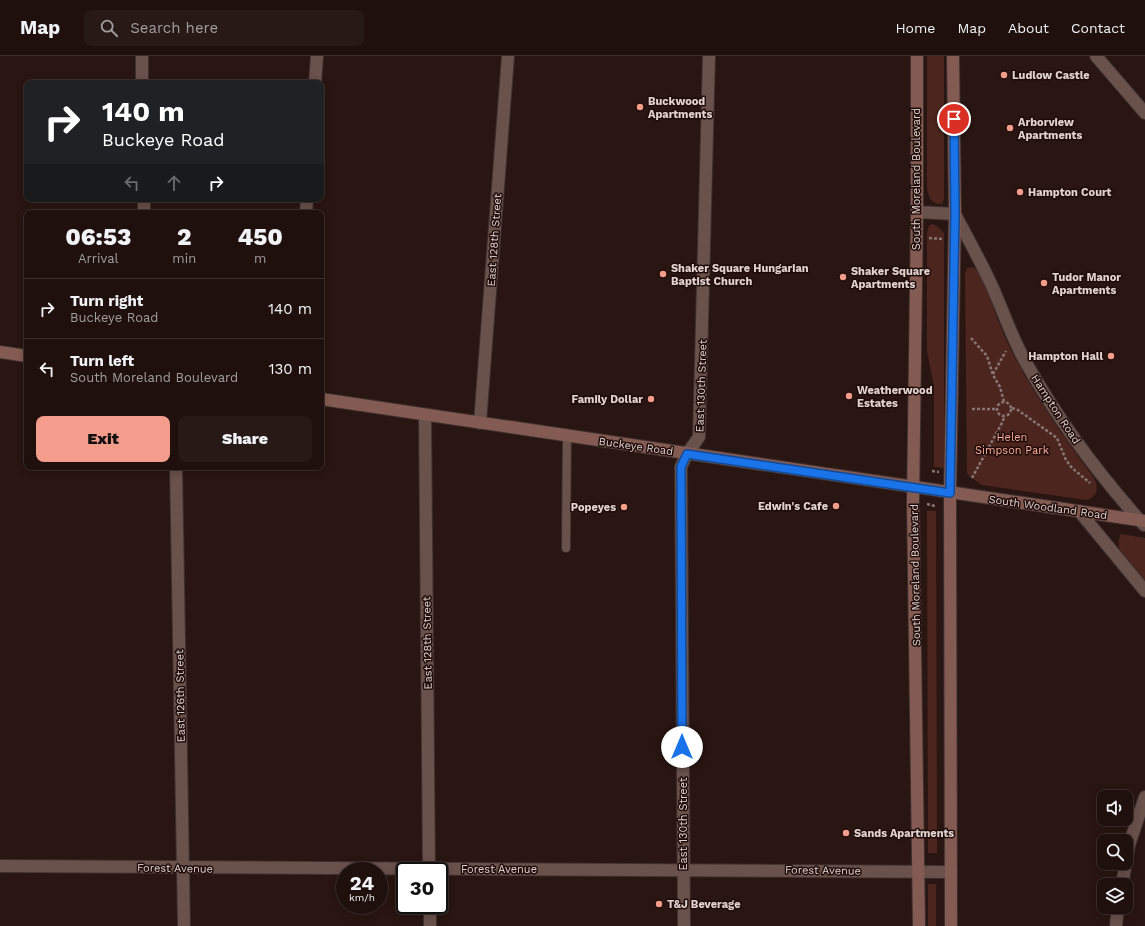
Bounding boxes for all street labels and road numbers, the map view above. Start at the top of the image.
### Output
street label: South Moreland Boulevard [910,108,923,250]
street label: East 128th Street [485,193,504,287]
street label: East 130th Street [693,339,710,433]
street label: Hampton Road [1028,372,1083,446]
street label: Buckeye Road [598,435,674,458]
street label: South Woodland Road [988,493,1108,522]
street label: South Moreland Boulevard [908,504,923,646]
street label: East 128th Street [420,596,435,690]
street label: East 126th Street [173,649,188,743]
street label: East 130th Street [677,777,690,871]
street label: Forest Avenue [137,861,213,876]
street label: Forest Avenue [461,863,537,876]
street label: Forest Avenue [785,863,861,878]

